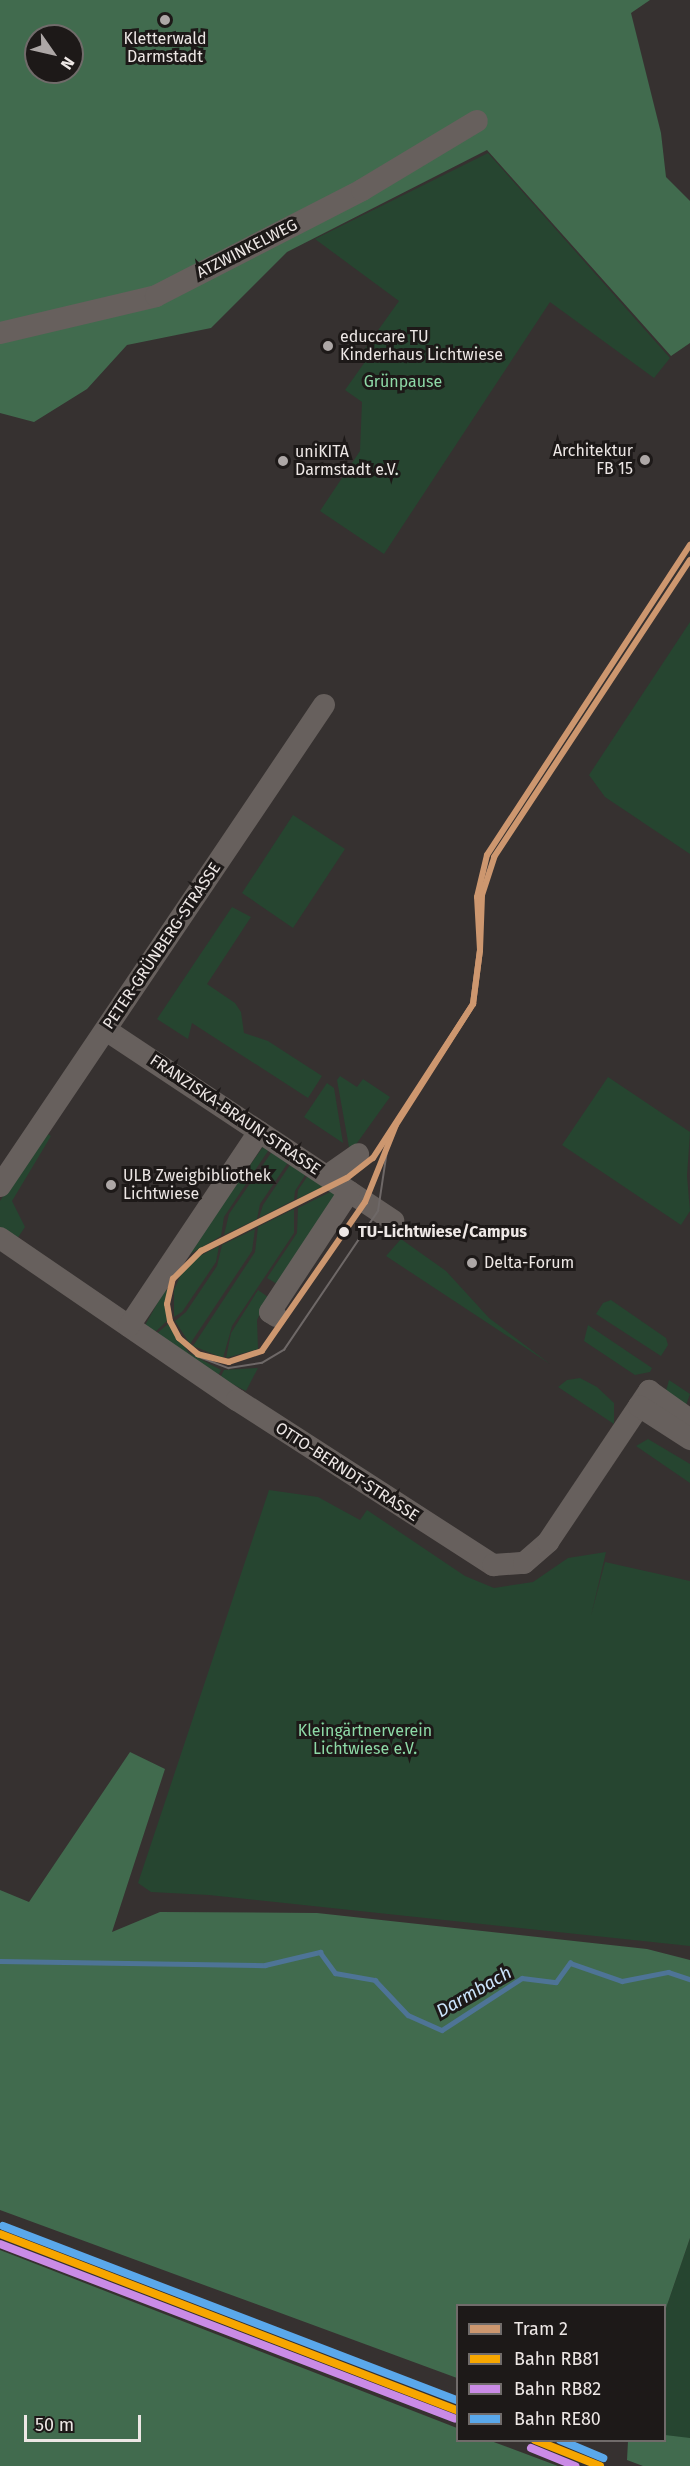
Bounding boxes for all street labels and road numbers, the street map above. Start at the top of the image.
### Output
street label: ATZWINKELWEG [193,215,301,283]
street label: PETER-GRÜNBERG-STRASSE [99,859,225,1033]
street label: FRANZISKA-BRAUN-STRASSE [146,1051,324,1179]
street label: OTTO-BERNDT-STRASSE [272,1418,422,1526]

